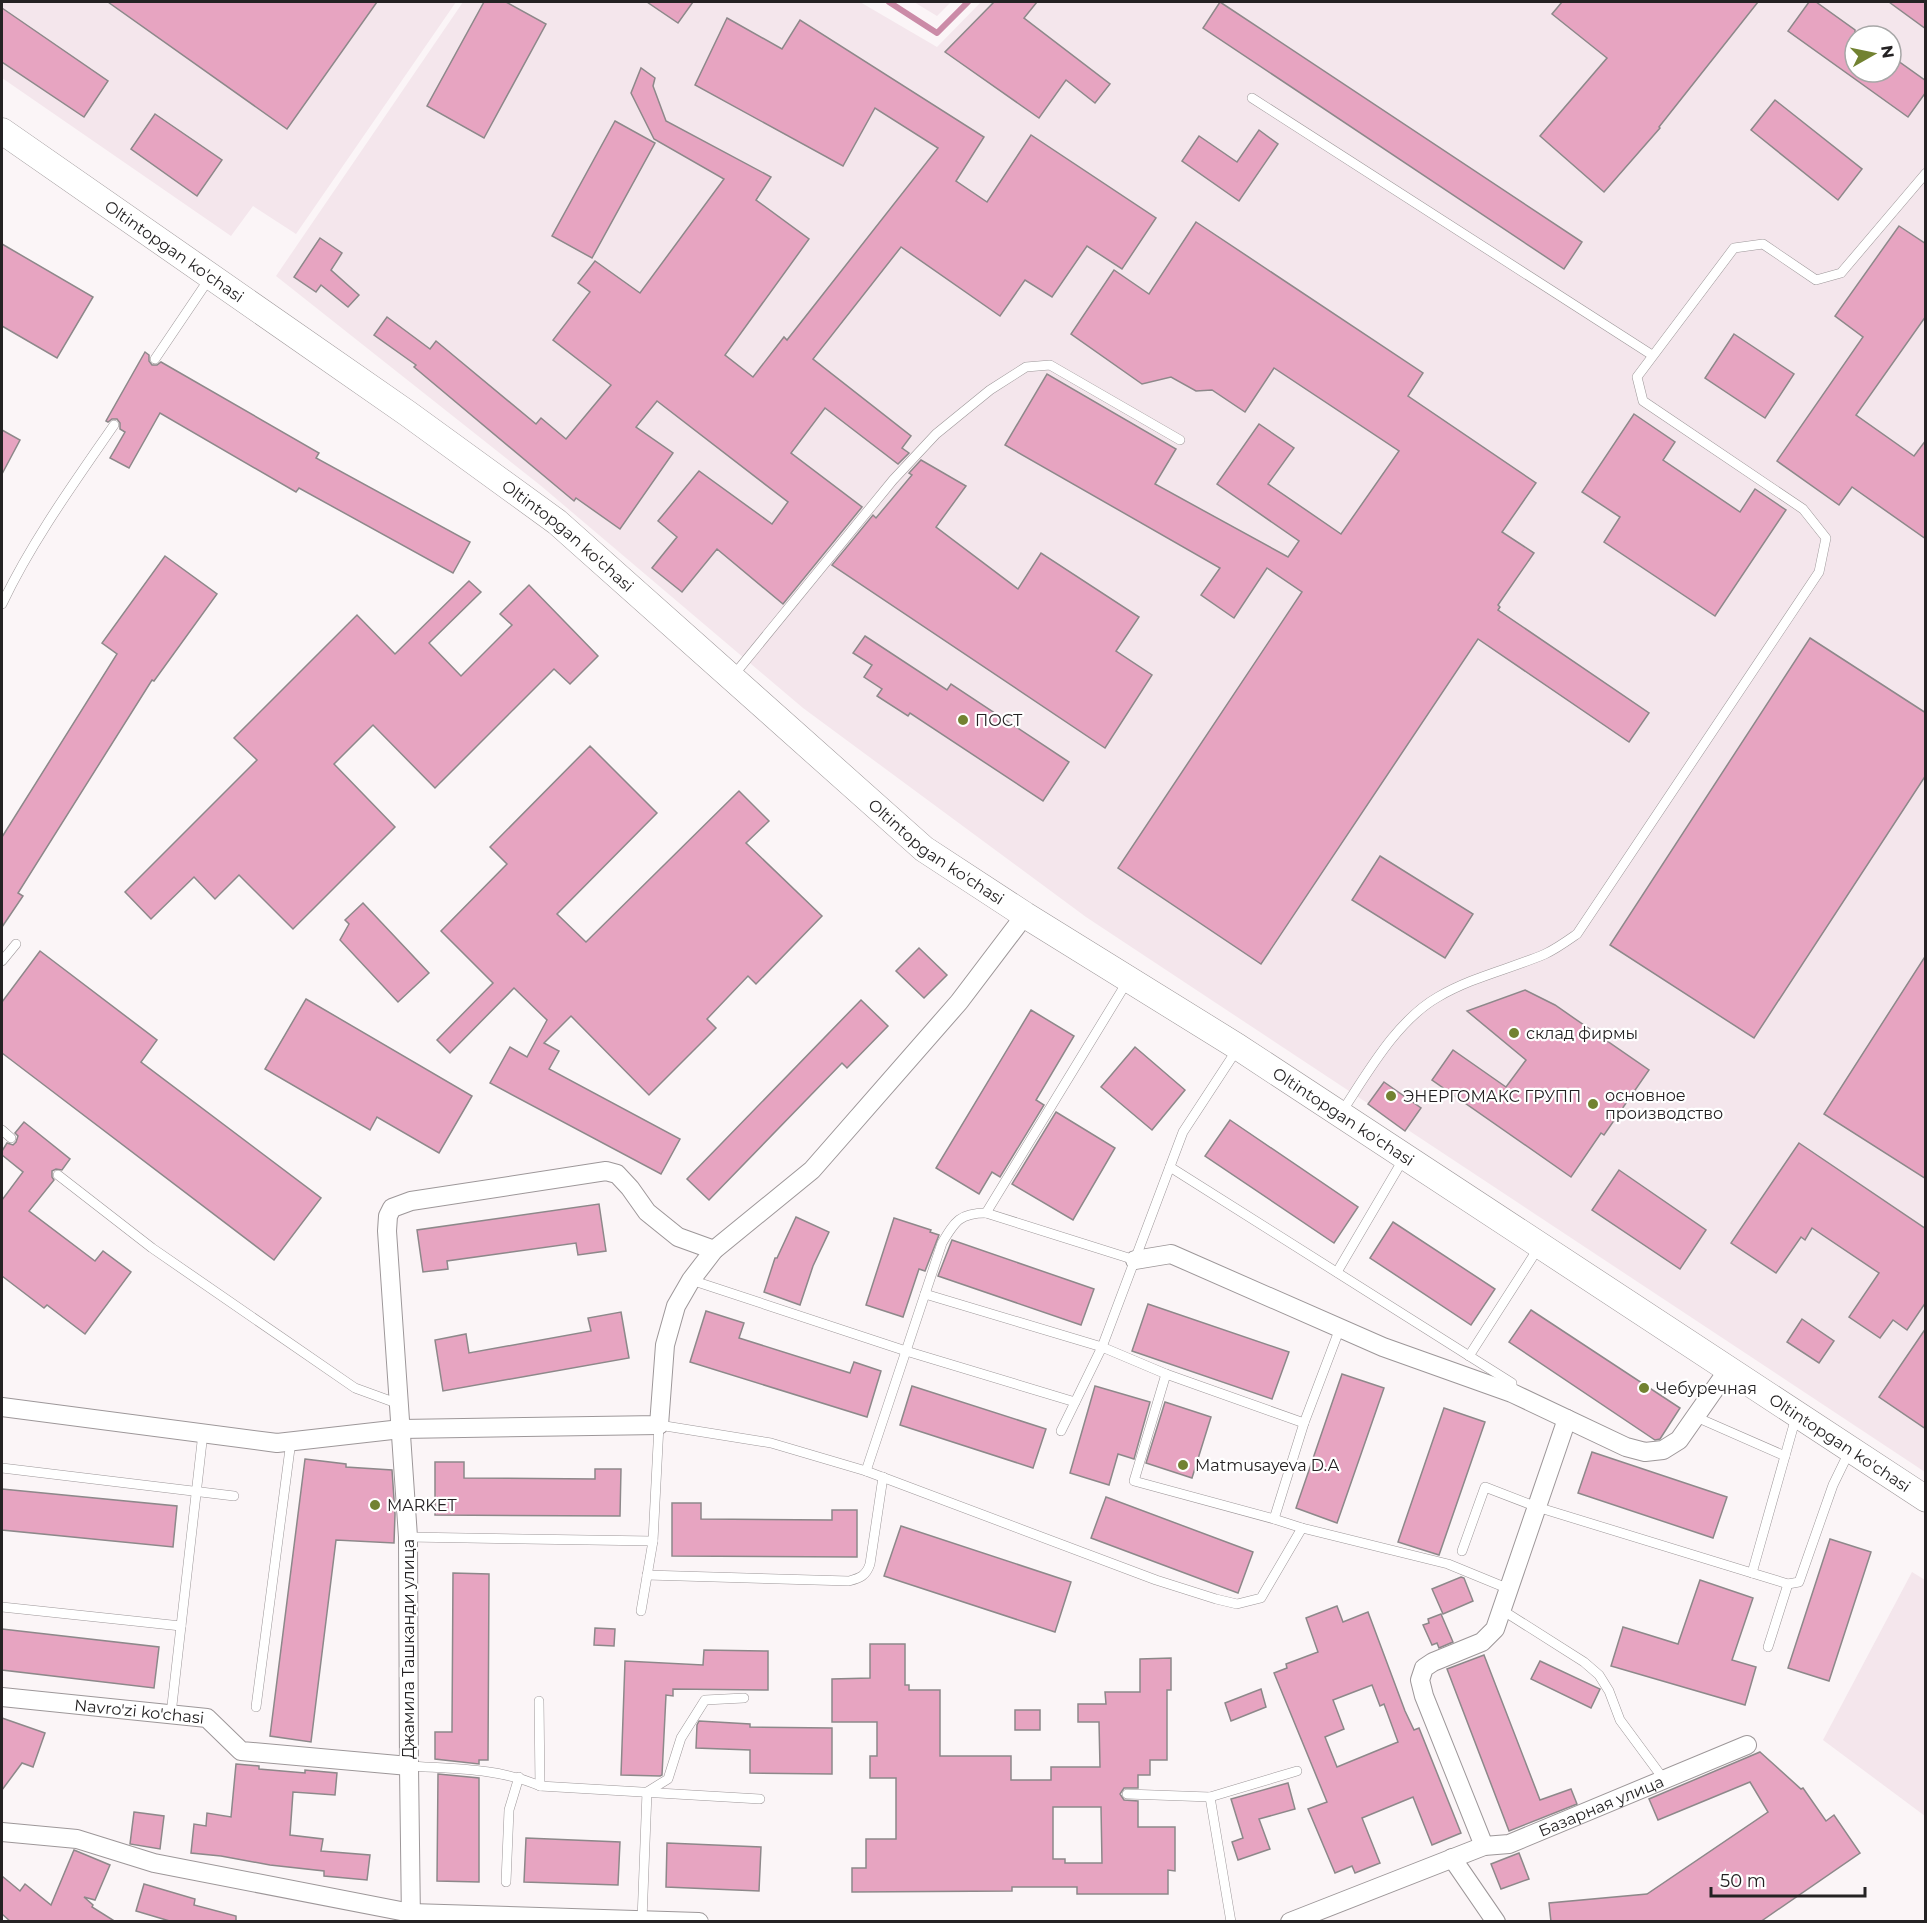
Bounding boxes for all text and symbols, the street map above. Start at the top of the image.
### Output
north arrow [1843,24,1903,84]
text: N [1877,44,1898,60]
street label: Oltintopgan ko'chasi [101,196,247,306]
street label: Oltintopgan ko'chasi [498,476,637,596]
place label: ПОСТ [975,711,1023,730]
marker: ПОСТ [956,713,970,727]
street label: Oltintopgan ko'chasi [864,795,1008,909]
place label: склад фирмы [1526,1024,1638,1043]
marker: склад фирмы [1507,1026,1521,1040]
street label: Oltintopgan ko'chasi [1269,1063,1417,1170]
place label: основное производство [1605,1086,1723,1123]
place label: ЭНЕРГОМАКС ГРУПП [1403,1087,1581,1106]
marker: ЭНЕРГОМАКС ГРУПП [1384,1089,1398,1103]
marker: основное производство [1586,1097,1600,1111]
place label: Чебуречная [1656,1379,1757,1398]
marker: Чебуречная [1637,1381,1651,1395]
street label: Oltintopgan ko'chasi [1765,1390,1914,1496]
place label: Matmusayeva D.A [1195,1456,1340,1475]
marker: Matmusayeva D.A [1176,1458,1190,1472]
place label: MARKET [387,1496,457,1515]
marker: MARKET [368,1498,382,1512]
street label: Джамила Ташканди улица [399,1539,418,1759]
street label: Navro'zi ko'chasi [73,1695,205,1728]
street label: Базарная улица [1536,1772,1667,1841]
scale bar [1711,1860,1866,1898]
text: 50 m [1720,1870,1766,1892]

